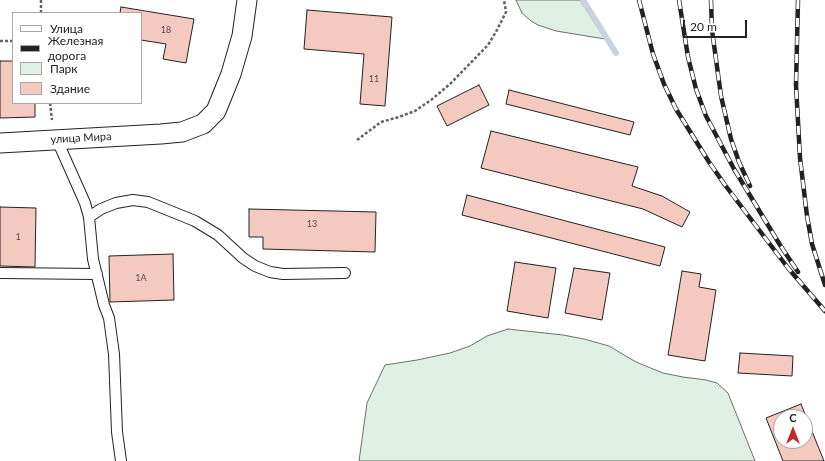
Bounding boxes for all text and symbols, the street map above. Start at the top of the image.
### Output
legend [12,12,142,104]
scale bar [685,12,749,38]
text: 20 m [690,19,717,34]
text: Улица [50,21,83,36]
house number: 18 [161,25,171,35]
text: Железная дорога [48,33,103,63]
text: Парк [50,61,78,76]
house number: 11 [369,74,379,84]
text: Здание [50,81,90,96]
street label: улица Мира [50,130,112,146]
house number: 13 [307,219,317,229]
house number: 1 [15,232,21,242]
house number: 1А [135,273,147,283]
north arrow [773,409,813,449]
text: С [789,411,797,424]

